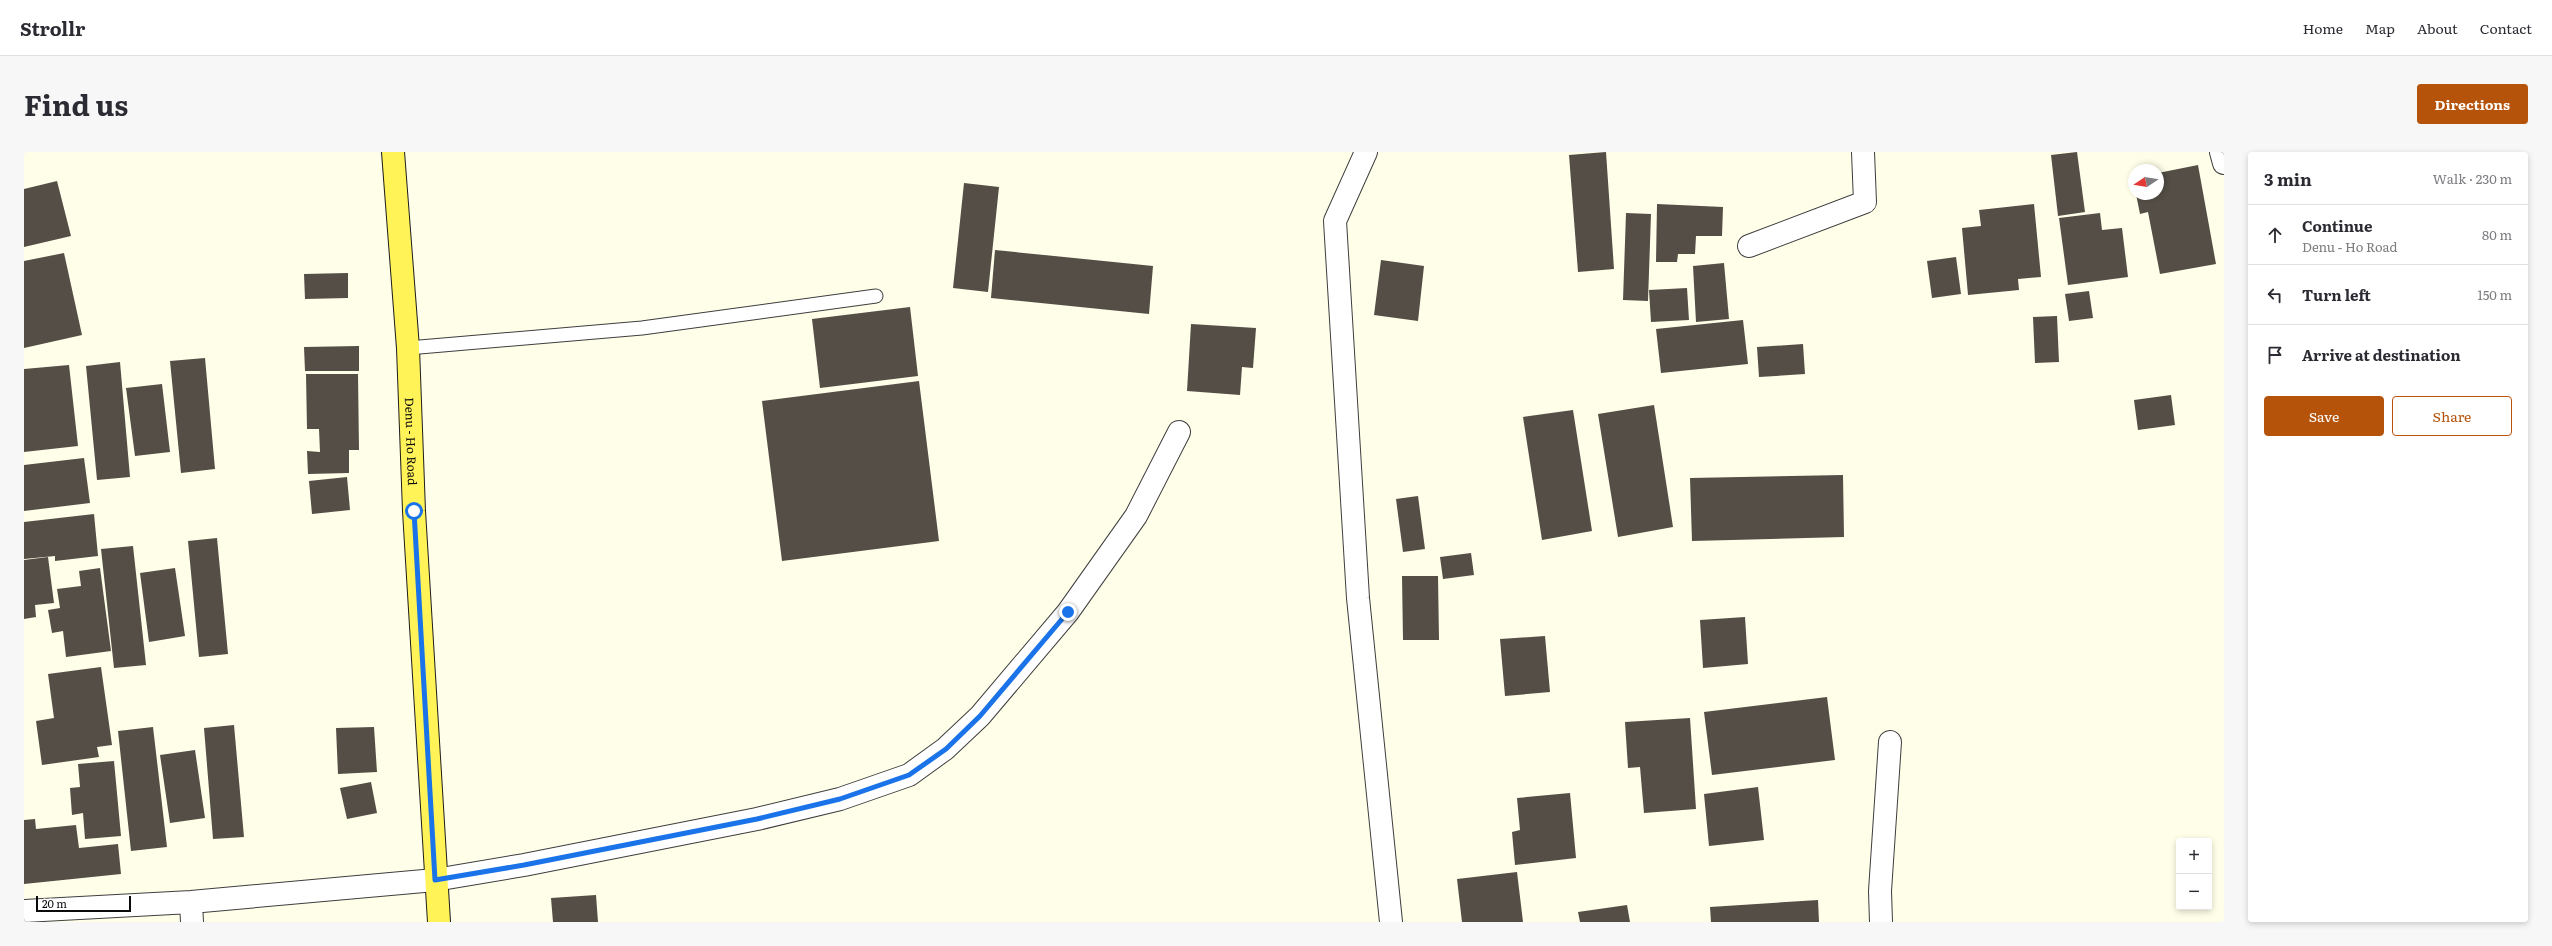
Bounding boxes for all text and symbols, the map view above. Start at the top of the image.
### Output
text: Strollr [20,14,85,42]
text: Home [2303,18,2343,38]
text: Map [2365,18,2395,38]
text: About [2417,18,2458,38]
text: Contact [2480,18,2532,38]
text: Find us [24,83,128,125]
button: Directions [2417,84,2528,124]
north arrow [2128,164,2164,200]
text: 3 min [2264,166,2312,191]
text: Walk · 230 m [2433,169,2512,188]
text: Continue [2302,214,2372,237]
icon: ahead [2264,224,2286,246]
text: 80 m [2482,225,2512,244]
text: Denu - Ho Road [2302,237,2397,256]
text: Turn left [2302,283,2371,306]
icon: left [2264,284,2286,306]
text: 150 m [2477,285,2512,304]
text: Arrive at destination [2302,343,2461,366]
icon: arrive [2264,344,2286,366]
button: Save [2264,396,2384,436]
button: Share [2392,396,2512,436]
street label: Denu - Ho Road [401,397,422,486]
route start [405,502,423,520]
route end [1059,603,1077,621]
map controls [2176,838,2212,910]
button: + [2176,838,2212,874]
button: − [2176,874,2212,910]
scale bar [36,894,131,913]
text: 20 m [42,895,67,911]

